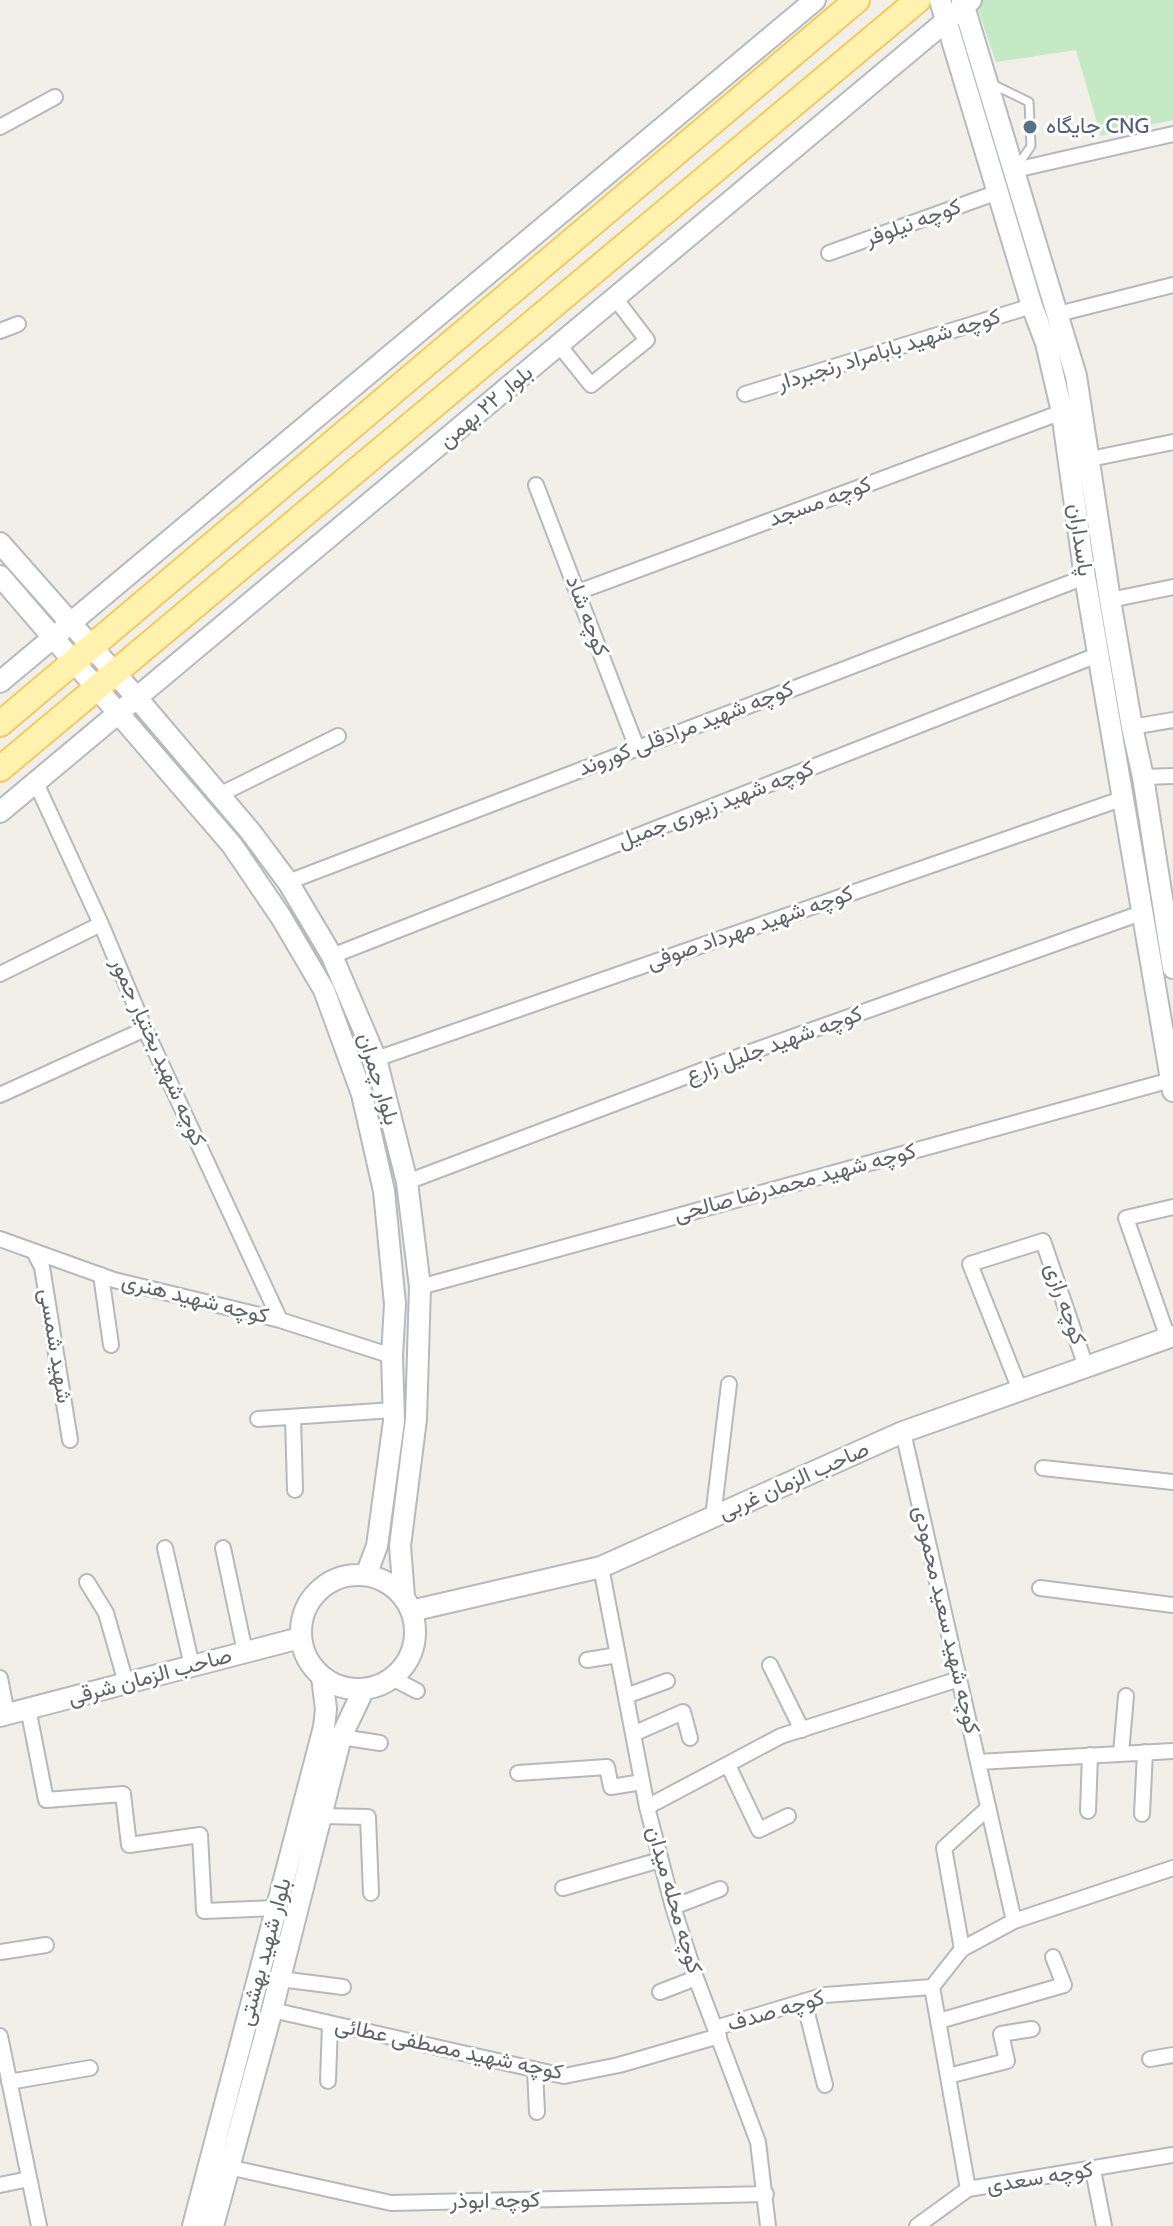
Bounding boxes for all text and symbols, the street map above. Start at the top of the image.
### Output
place label: جایگاه CNG [1046,114,1149,140]
marker: جایگاه CNG [1021,118,1039,136]
street label: کوچه نیلوفر [861,193,965,253]
street label: کوچه شهید بابامراد رنجبردار [774,303,1004,397]
street label: بلوار ۲۲ بهمن [434,360,538,454]
street label: کوچه مسجد [765,471,875,533]
street label: پاسداران [1062,502,1098,578]
street label: کوچه شاد [560,572,614,660]
street label: کوچه شهید مرادقلی کوروند [575,676,797,782]
street label: کوچه شهید زیوری جمیل [614,755,818,855]
street label: کوچه شهید مهرداد صوفی [643,880,857,976]
street label: کوچه شهید بختیار جمور [104,954,212,1150]
street label: کوچه شهید جلیل زارع [682,1001,866,1089]
street label: بلوار چمران [351,1030,405,1128]
street label: کوچه شهید محمدرضا صالحی [671,1138,919,1228]
street label: کوچه رازی [1039,1260,1091,1348]
street label: کوچه شهید هنری [119,1268,271,1330]
street label: شهید شمسی [33,1287,77,1405]
street label: صاحب الزمان غربی [715,1436,873,1526]
street label: کوچه شهید سعید محمودی [907,1503,985,1737]
street label: صاحب الزمان شرقی [65,1642,235,1712]
street label: کوچه محله میدان [640,1823,708,1977]
street label: بلوار شهید بهشتی [233,1875,297,2029]
street label: کوچه صدف [724,1985,828,2037]
street label: کوچه شهید مصطفی عطائی [333,2012,565,2086]
street label: کوچه سعدی [985,2157,1095,2199]
street label: کوچه ابوذر [450,2187,540,2215]

